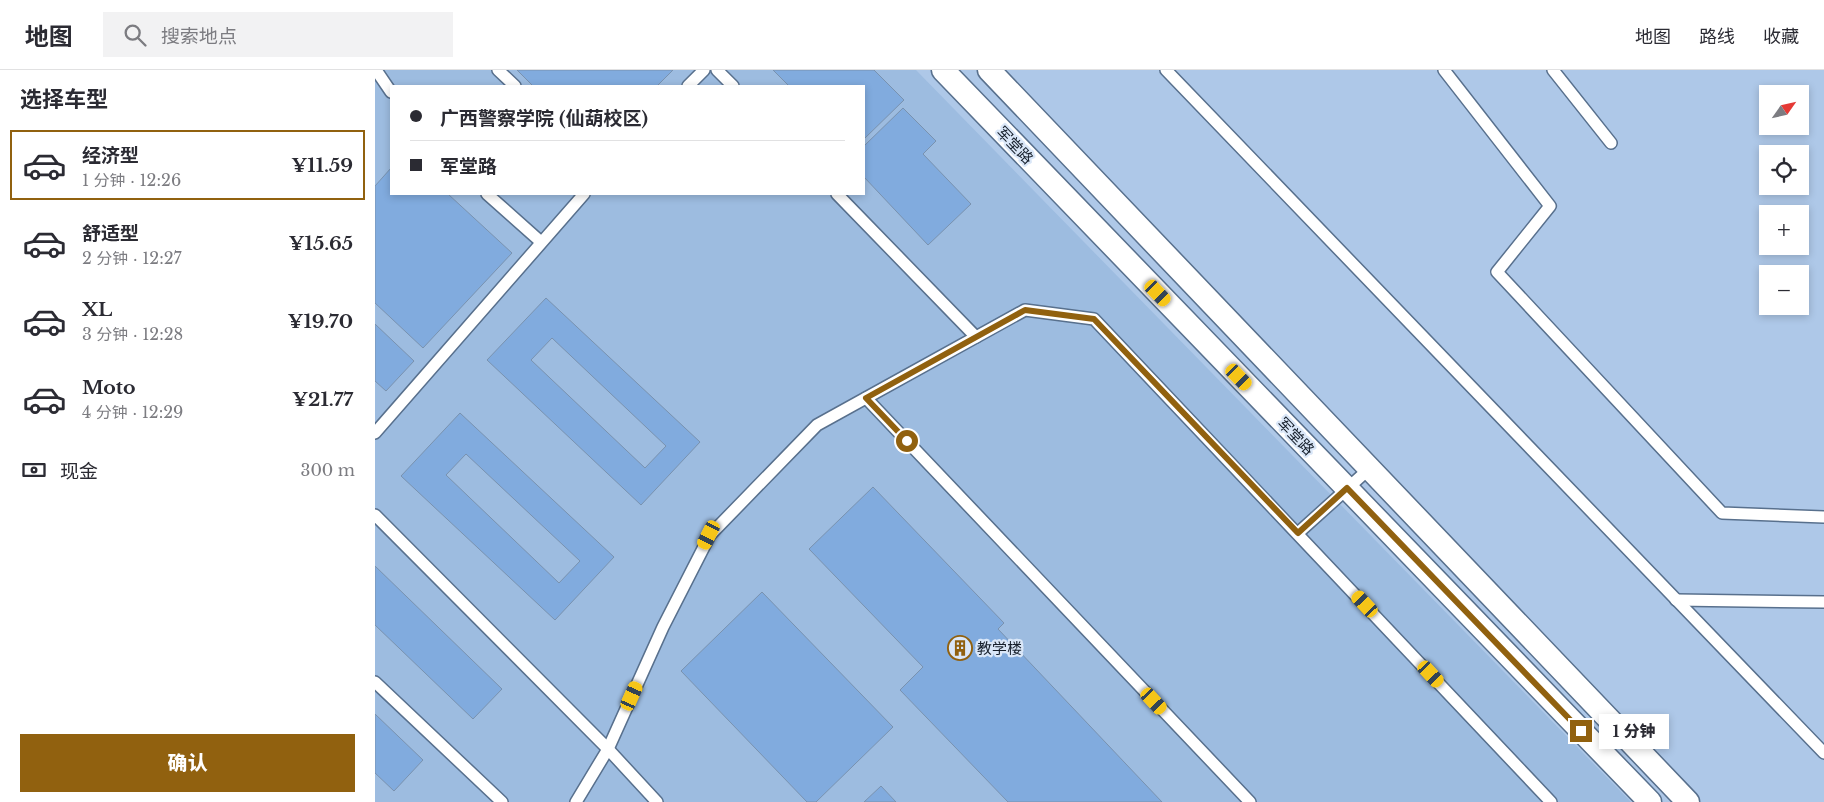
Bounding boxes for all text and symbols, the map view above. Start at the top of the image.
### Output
search box [103,12,453,57]
icon: search [121,21,149,49]
text: 地图 [25,22,73,51]
text: 搜索地点 [161,25,237,48]
text: 地图 [1635,26,1671,48]
text: 路线 [1699,26,1735,48]
text: 收藏 [1763,26,1799,48]
north arrow [1759,85,1809,135]
map controls [1759,85,1809,315]
text: 选择车型 [20,86,108,113]
text: 广西警察学院 (仙葫校区) [440,107,648,130]
street label: 军堂路 [993,122,1037,168]
icon: car [22,143,67,188]
text: 经济型 [82,144,139,167]
button: locate [1759,145,1809,195]
text: ¥11.59 [291,154,353,177]
text: 军堂路 [440,155,497,178]
text: 1 分钟 · 12:26 [82,170,181,190]
button: + [1759,205,1809,255]
icon: car [22,221,67,266]
text: 舒适型 [82,222,139,245]
text: ¥15.65 [288,232,353,255]
text: 2 分钟 · 12:27 [82,248,182,268]
button: − [1759,265,1809,315]
car [1142,277,1173,309]
text: XL [82,298,112,321]
icon: car [22,299,67,344]
text: ¥19.70 [287,310,353,333]
text: 3 分钟 · 12:28 [82,324,183,344]
car [1223,361,1254,393]
text: Moto [82,376,136,399]
icon: car [22,377,67,422]
text: ¥21.77 [292,388,353,411]
text: 4 分钟 · 12:29 [82,402,183,422]
street label: 军堂路 [1274,413,1318,459]
route start [896,430,918,452]
icon: cash [20,456,48,484]
text: 现金 [60,460,98,483]
text: 300 m [301,460,355,480]
car [695,518,722,552]
car [1349,588,1380,620]
building icon: 教学楼 [947,635,973,661]
place label: 教学楼 [977,639,1022,658]
car [1415,658,1446,690]
car [619,679,644,713]
car [1138,685,1169,717]
callout: 1 分钟 [1599,714,1669,748]
route end [1570,720,1592,742]
text: 1 分钟 [1612,721,1656,741]
button: 确认 [20,734,355,792]

